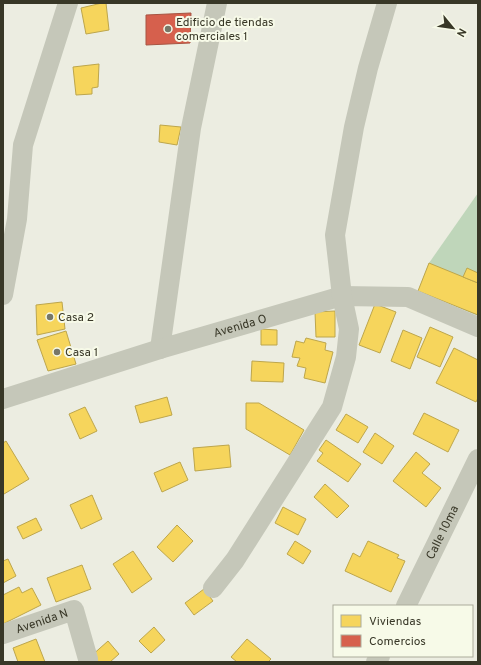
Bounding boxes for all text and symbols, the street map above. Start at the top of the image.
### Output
north arrow [433,8,473,48]
place label: Edificio de tiendas comerciales 1 [176,15,274,45]
marker: Edificio de tiendas comerciales 1 [163,24,173,34]
text: N [453,26,469,39]
place label: Casa 2 [58,310,94,326]
street label: Avenida O [212,311,269,342]
marker: Casa 2 [45,312,55,322]
place label: Casa 1 [65,345,98,361]
marker: Casa 1 [52,347,62,357]
street label: Calle 10ma [423,503,463,563]
legend [333,605,473,657]
street label: Avenida N [14,606,71,638]
text: Viviendas [369,614,421,630]
text: Comercios [369,634,426,650]

